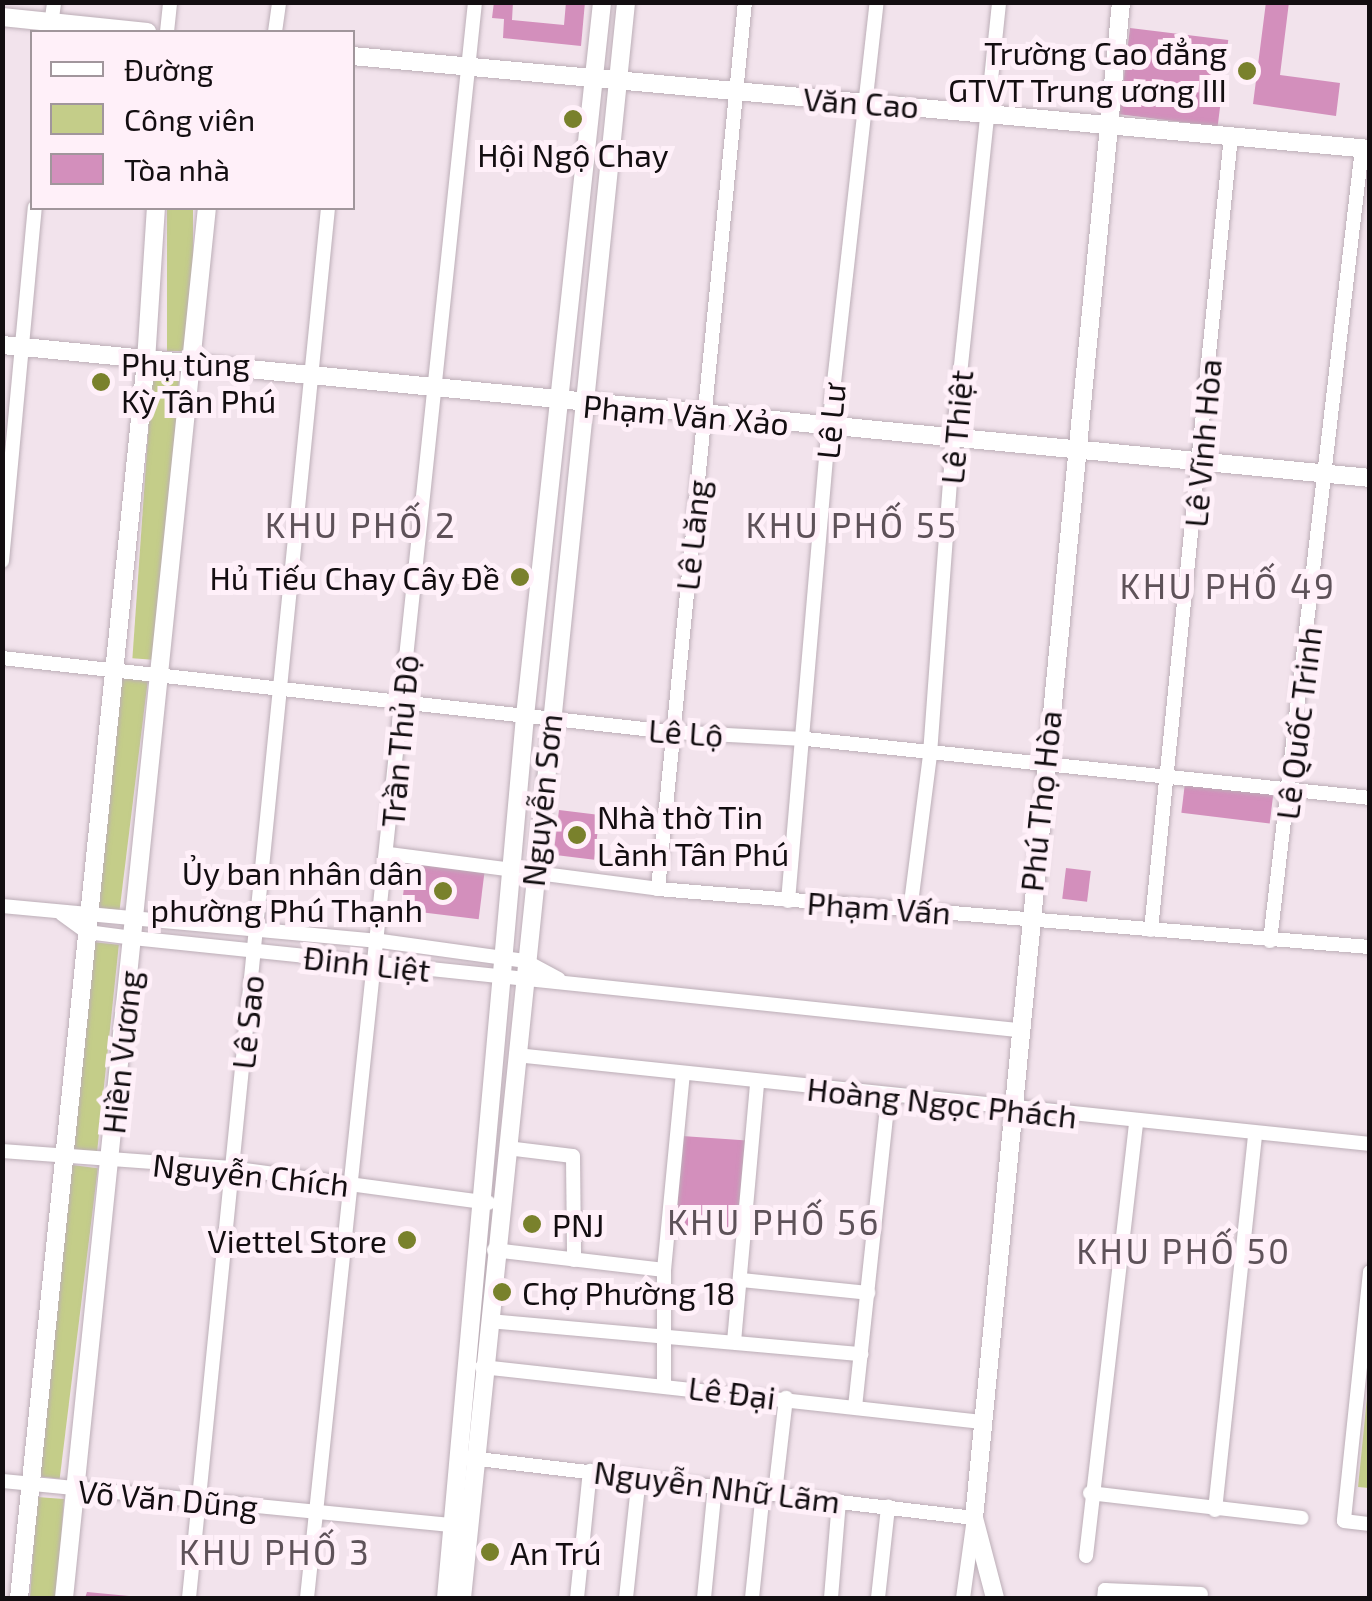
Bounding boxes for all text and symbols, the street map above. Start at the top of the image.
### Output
legend [30,30,355,210]
place label: Trường Cao đẳng GTVT Trung ương III [947,34,1227,109]
text: Đường [124,51,214,87]
marker: Trường Cao đẳng GTVT Trung ương III [1236,60,1258,82]
street label: Văn Cao [802,79,920,125]
text: Công viên [124,101,255,137]
marker: Hội Ngộ Chay [562,108,584,130]
place label: Hội Ngộ Chay [477,135,669,173]
text: Tòa nhà [124,151,230,187]
place label: Phụ tùng Kỳ Tân Phú [121,345,278,420]
street label: Lê Vĩnh Hòa [1175,357,1229,529]
street label: Lê Thiệt [932,368,980,486]
marker: Phụ tùng Kỳ Tân Phú [90,371,112,393]
street label: Lê Lư [808,381,852,461]
street label: Phạm Văn Xảo [581,386,791,442]
street label: Lê Lăng [667,478,717,592]
district label: KHU PHỐ 2 [265,503,457,545]
district label: KHU PHỐ 55 [746,503,958,545]
place label: Hủ Tiếu Chay Cây Đề [207,558,500,596]
district label: KHU PHỐ 49 [1120,564,1336,606]
marker: Hủ Tiếu Chay Cây Đề [509,566,531,588]
street label: Lê Quốc Trinh [1267,624,1329,822]
street label: Trần Thủ Độ [372,653,426,829]
street label: Phú Thọ Hòa [1011,708,1069,894]
street label: Lê Lộ [647,710,725,754]
street label: Nguyễn Sơn [513,712,569,888]
place label: Nhà thờ Tin Lành Tân Phú [597,798,790,873]
marker: Nhà thờ Tin Lành Tân Phú [566,824,588,846]
place label: Ủy ban nhân dân phường Phú Thạnh [150,854,423,929]
marker: Ủy ban nhân dân phường Phú Thạnh [432,880,454,902]
street label: Phạm Vấn [805,883,953,931]
street label: Đinh Liệt [302,937,432,989]
street label: Hiền Vương [93,968,149,1136]
street label: Lê Sao [223,973,271,1071]
street label: Hoàng Ngọc Phách [805,1069,1079,1135]
street label: Nguyễn Chích [151,1145,351,1203]
district label: KHU PHỐ 56 [667,1200,881,1242]
place label: PNJ [552,1205,604,1243]
marker: PNJ [521,1213,543,1235]
place label: Viettel Store [206,1221,387,1259]
marker: Viettel Store [396,1229,418,1251]
district label: KHU PHỐ 50 [1076,1229,1292,1271]
place label: Chợ Phường 18 [522,1273,735,1311]
marker: Chợ Phường 18 [491,1281,513,1303]
street label: Lê Đại [686,1368,778,1416]
street label: Nguyễn Nhữ Lãm [592,1452,842,1520]
street label: Võ Văn Dũng [76,1471,260,1525]
district label: KHU PHỐ 3 [179,1530,371,1572]
place label: An Trú [510,1533,602,1571]
marker: An Trú [479,1541,501,1563]

